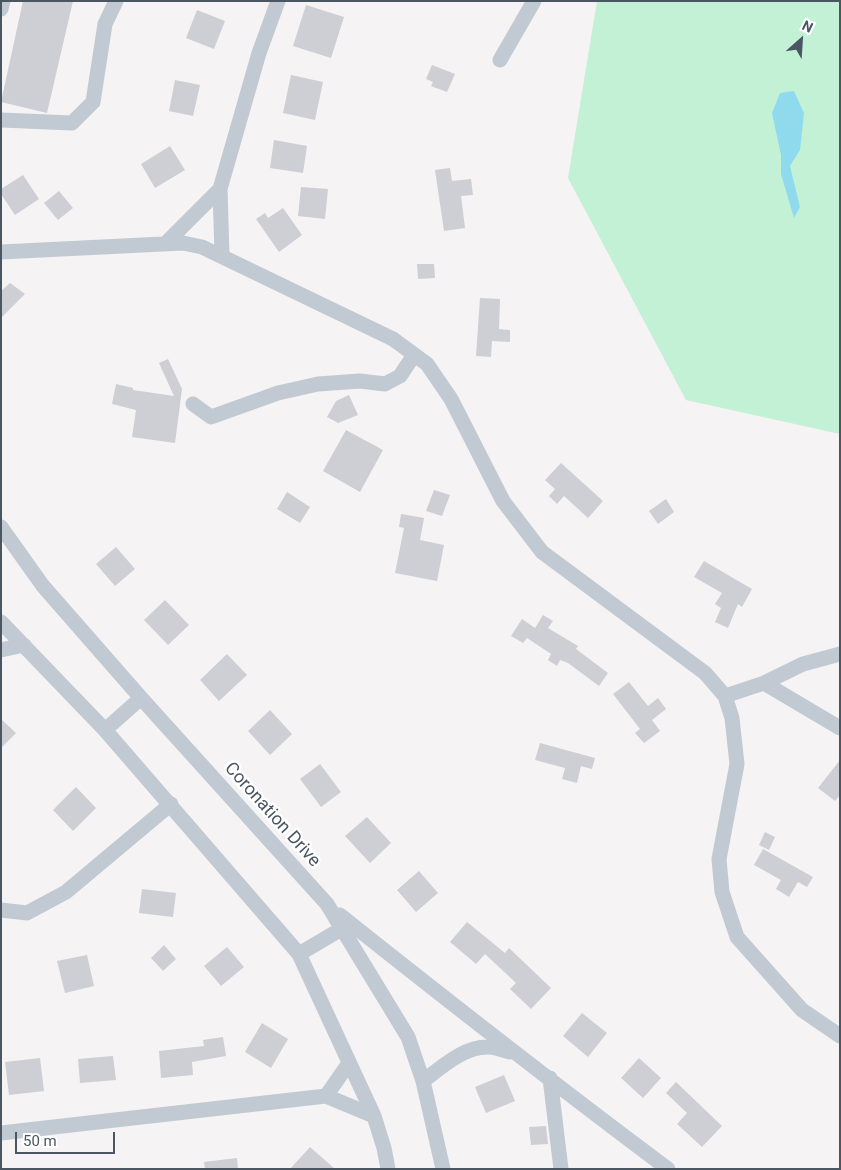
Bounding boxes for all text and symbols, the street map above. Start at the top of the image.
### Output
north arrow [776,15,826,65]
text: N [800,17,816,36]
street label: Coronation Drive [219,758,325,872]
scale bar [18,1122,118,1154]
text: 50 m [23,1132,57,1150]

